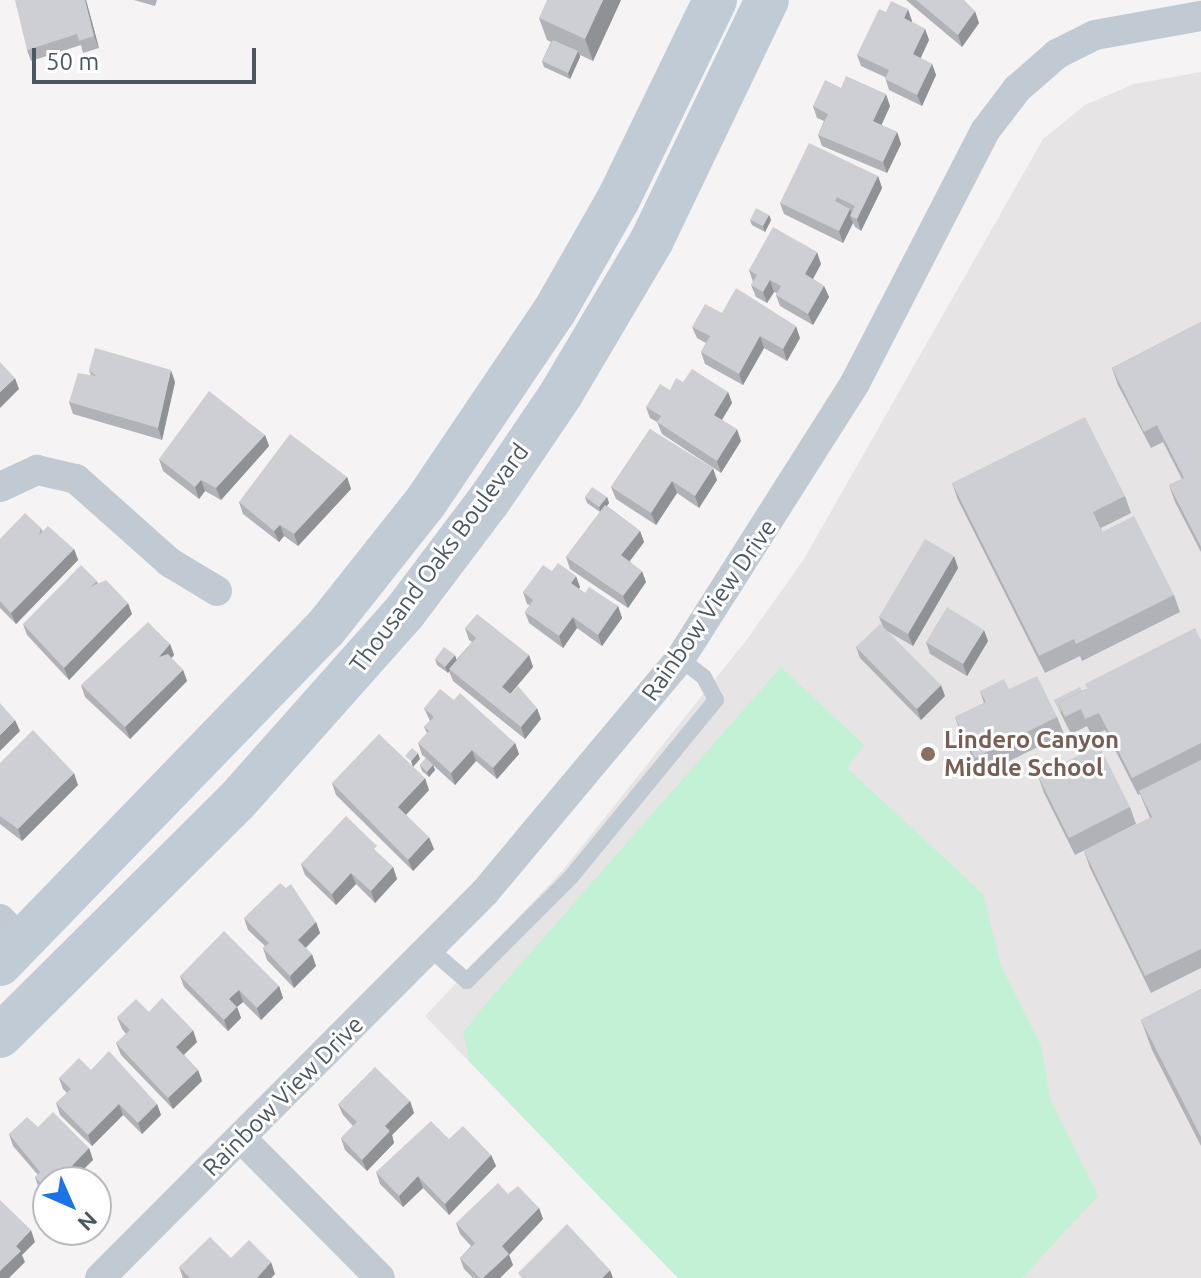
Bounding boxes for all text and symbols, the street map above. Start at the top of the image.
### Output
scale bar [36,32,260,82]
text: 50 m [46,48,99,75]
street label: Thousand Oaks Boulevard [343,438,535,678]
street label: Rainbow View Drive [636,514,782,706]
place label: Lindero Canyon Middle School [944,726,1119,782]
marker: Lindero Canyon Middle School [919,745,937,763]
street label: Rainbow View Drive [197,1010,369,1182]
north arrow [32,1166,112,1246]
text: N [73,1207,103,1237]

